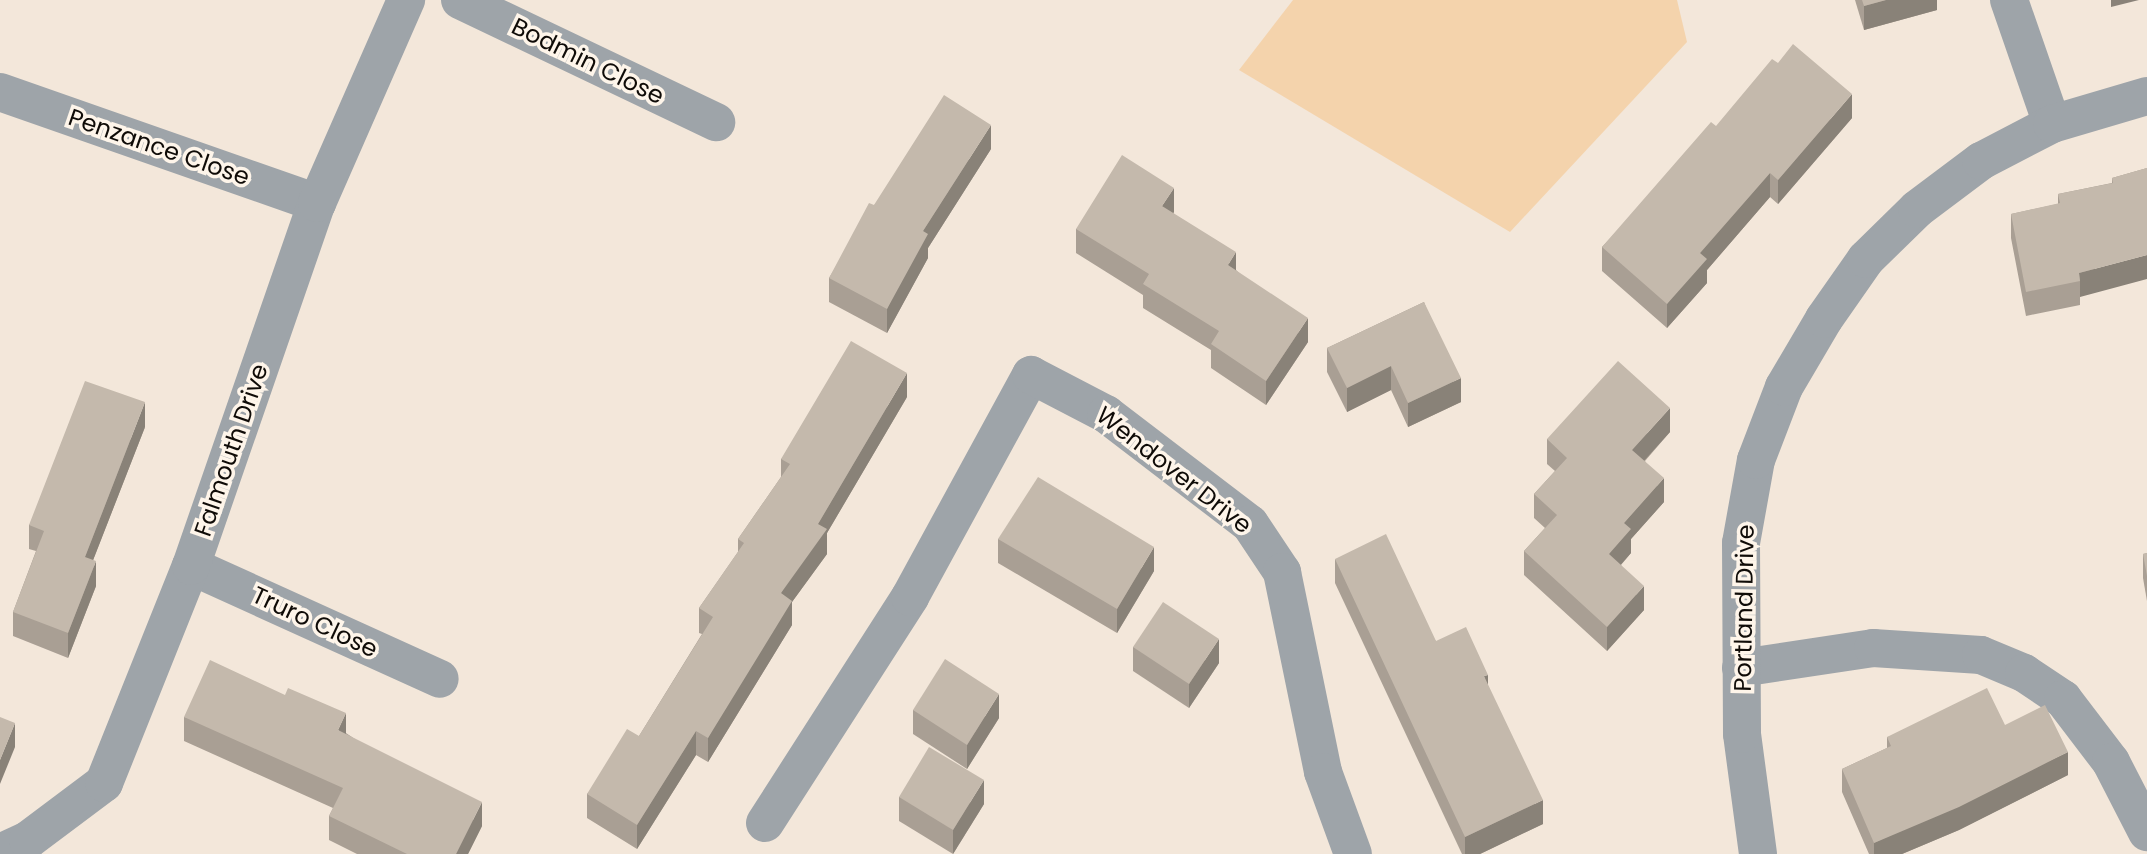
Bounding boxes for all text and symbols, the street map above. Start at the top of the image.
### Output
street label: Bodmin Close [507,12,669,110]
street label: Penzance Close [65,103,253,191]
street label: Falmouth Drive [188,360,274,540]
street label: Wendover Drive [1091,400,1257,540]
street label: Portland Drive [1728,524,1760,692]
street label: Truro Close [248,580,382,664]

